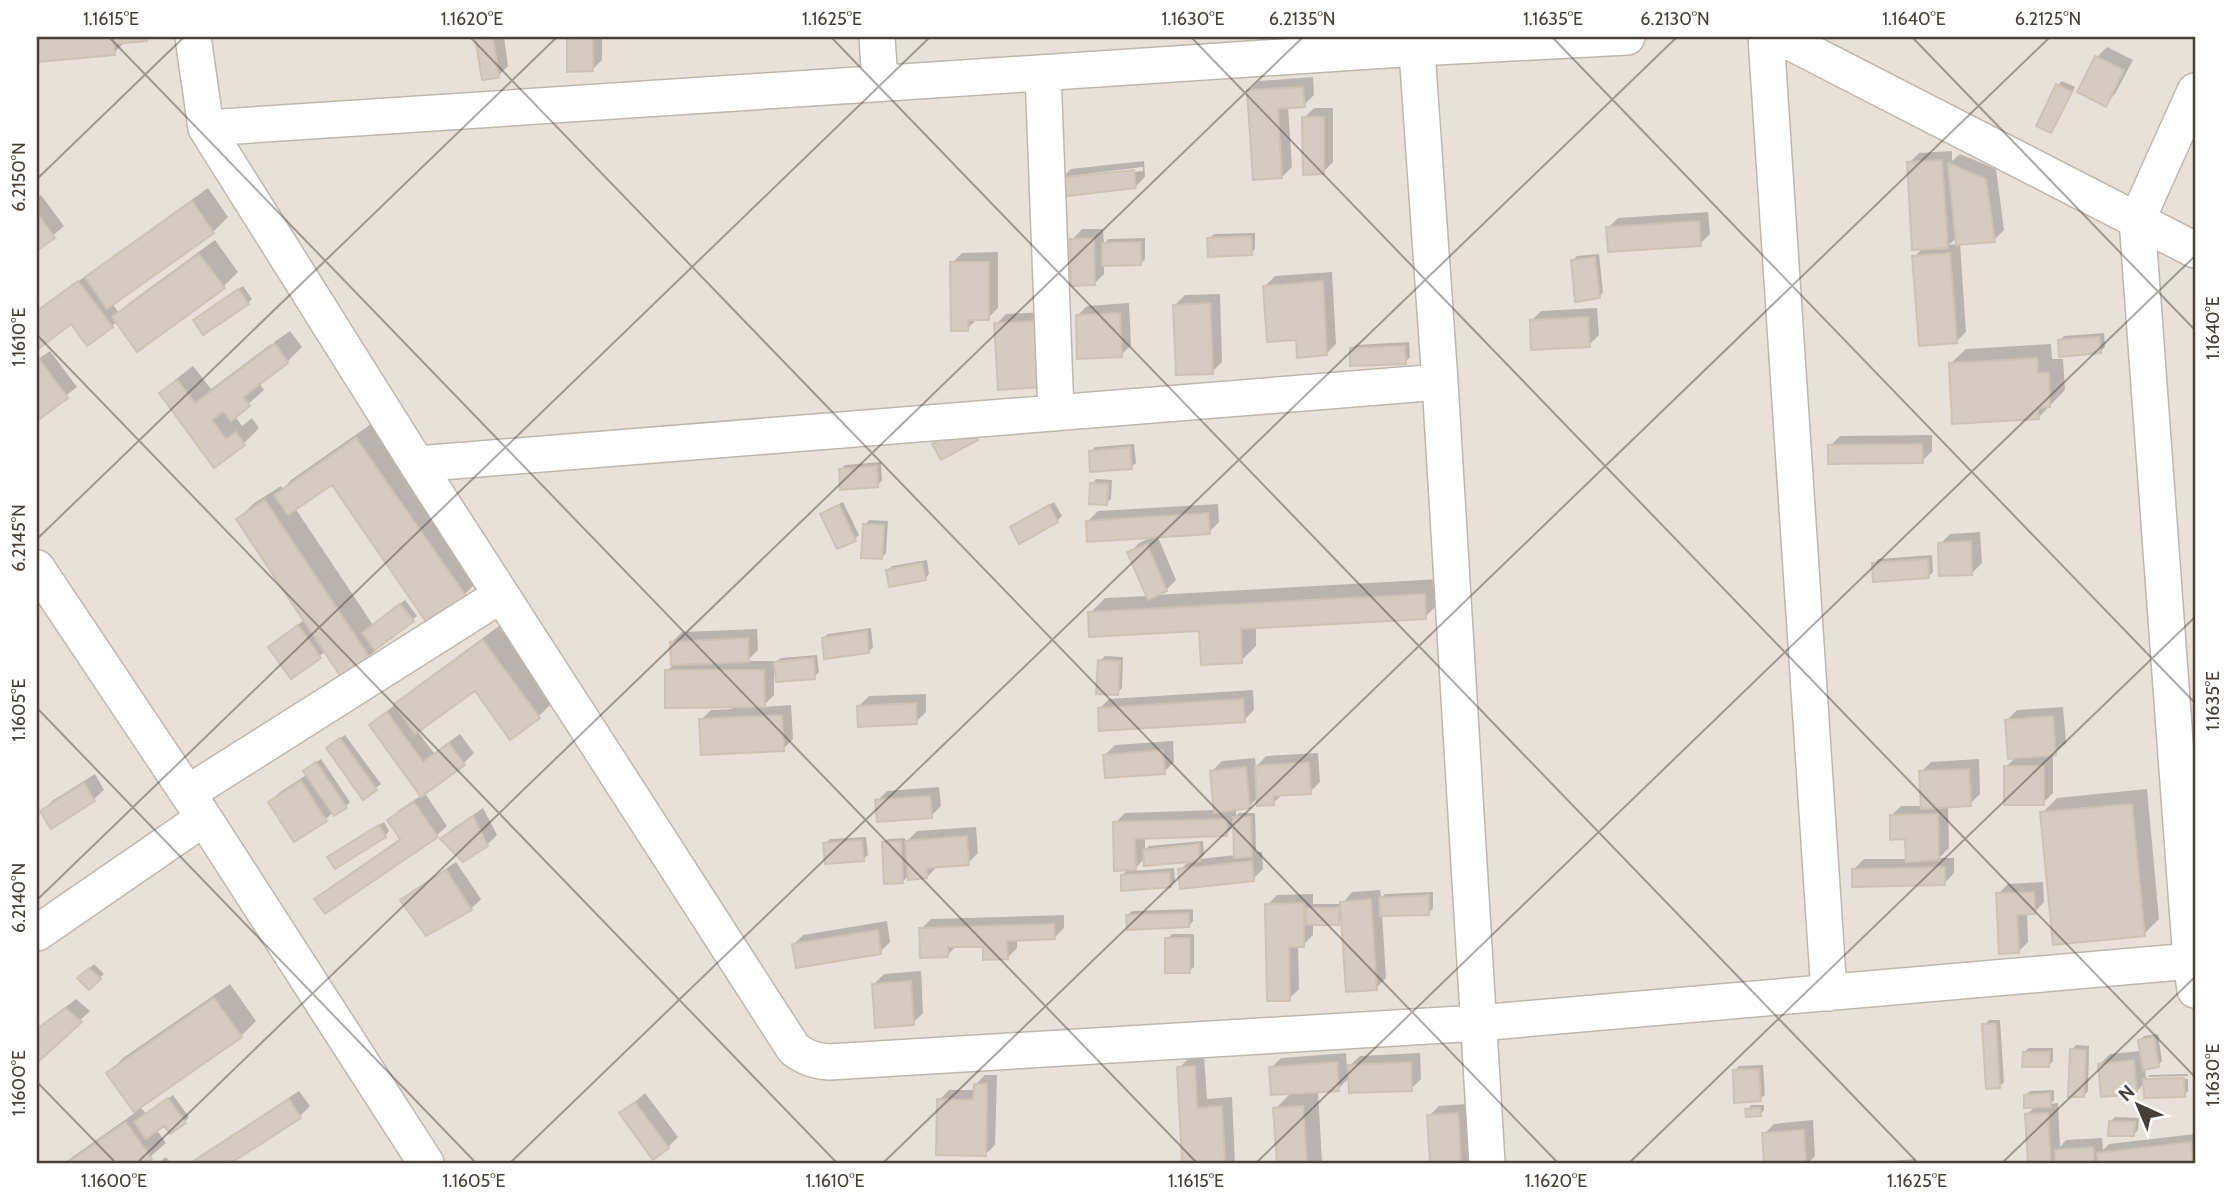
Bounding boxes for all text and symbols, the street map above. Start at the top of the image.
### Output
text: 1.1615°E [83,8,139,30]
text: 1.1620°E [441,8,503,30]
text: 1.1625°E [802,8,862,30]
text: 1.1630°E [1162,8,1225,30]
text: 6.2135°N [1269,8,1335,30]
text: 1.1635°E [1523,8,1583,30]
text: 6.2130°N [1640,8,1710,30]
text: 1.1640°E [1882,8,1946,30]
text: 6.2125°N [2015,8,2081,30]
text: 6.2150°N [8,142,30,212]
text: 1.1640°E [2202,296,2224,360]
text: 1.1610°E [8,307,30,366]
text: 6.2145°N [8,504,30,572]
text: 1.1635°E [2202,671,2224,731]
text: 1.1605°E [8,678,30,741]
text: 6.2140°N [8,863,30,933]
text: 1.1630°E [2202,1043,2224,1106]
text: 1.1600°E [8,1050,30,1116]
north arrow [2102,1070,2172,1140]
text: N [2114,1080,2139,1106]
text: 1.1600°E [81,1170,147,1192]
text: 1.1605°E [443,1170,506,1192]
text: 1.1610°E [806,1170,865,1192]
text: 1.1615°E [1168,1170,1224,1192]
text: 1.1620°E [1525,1170,1587,1192]
text: 1.1625°E [1887,1170,1947,1192]

